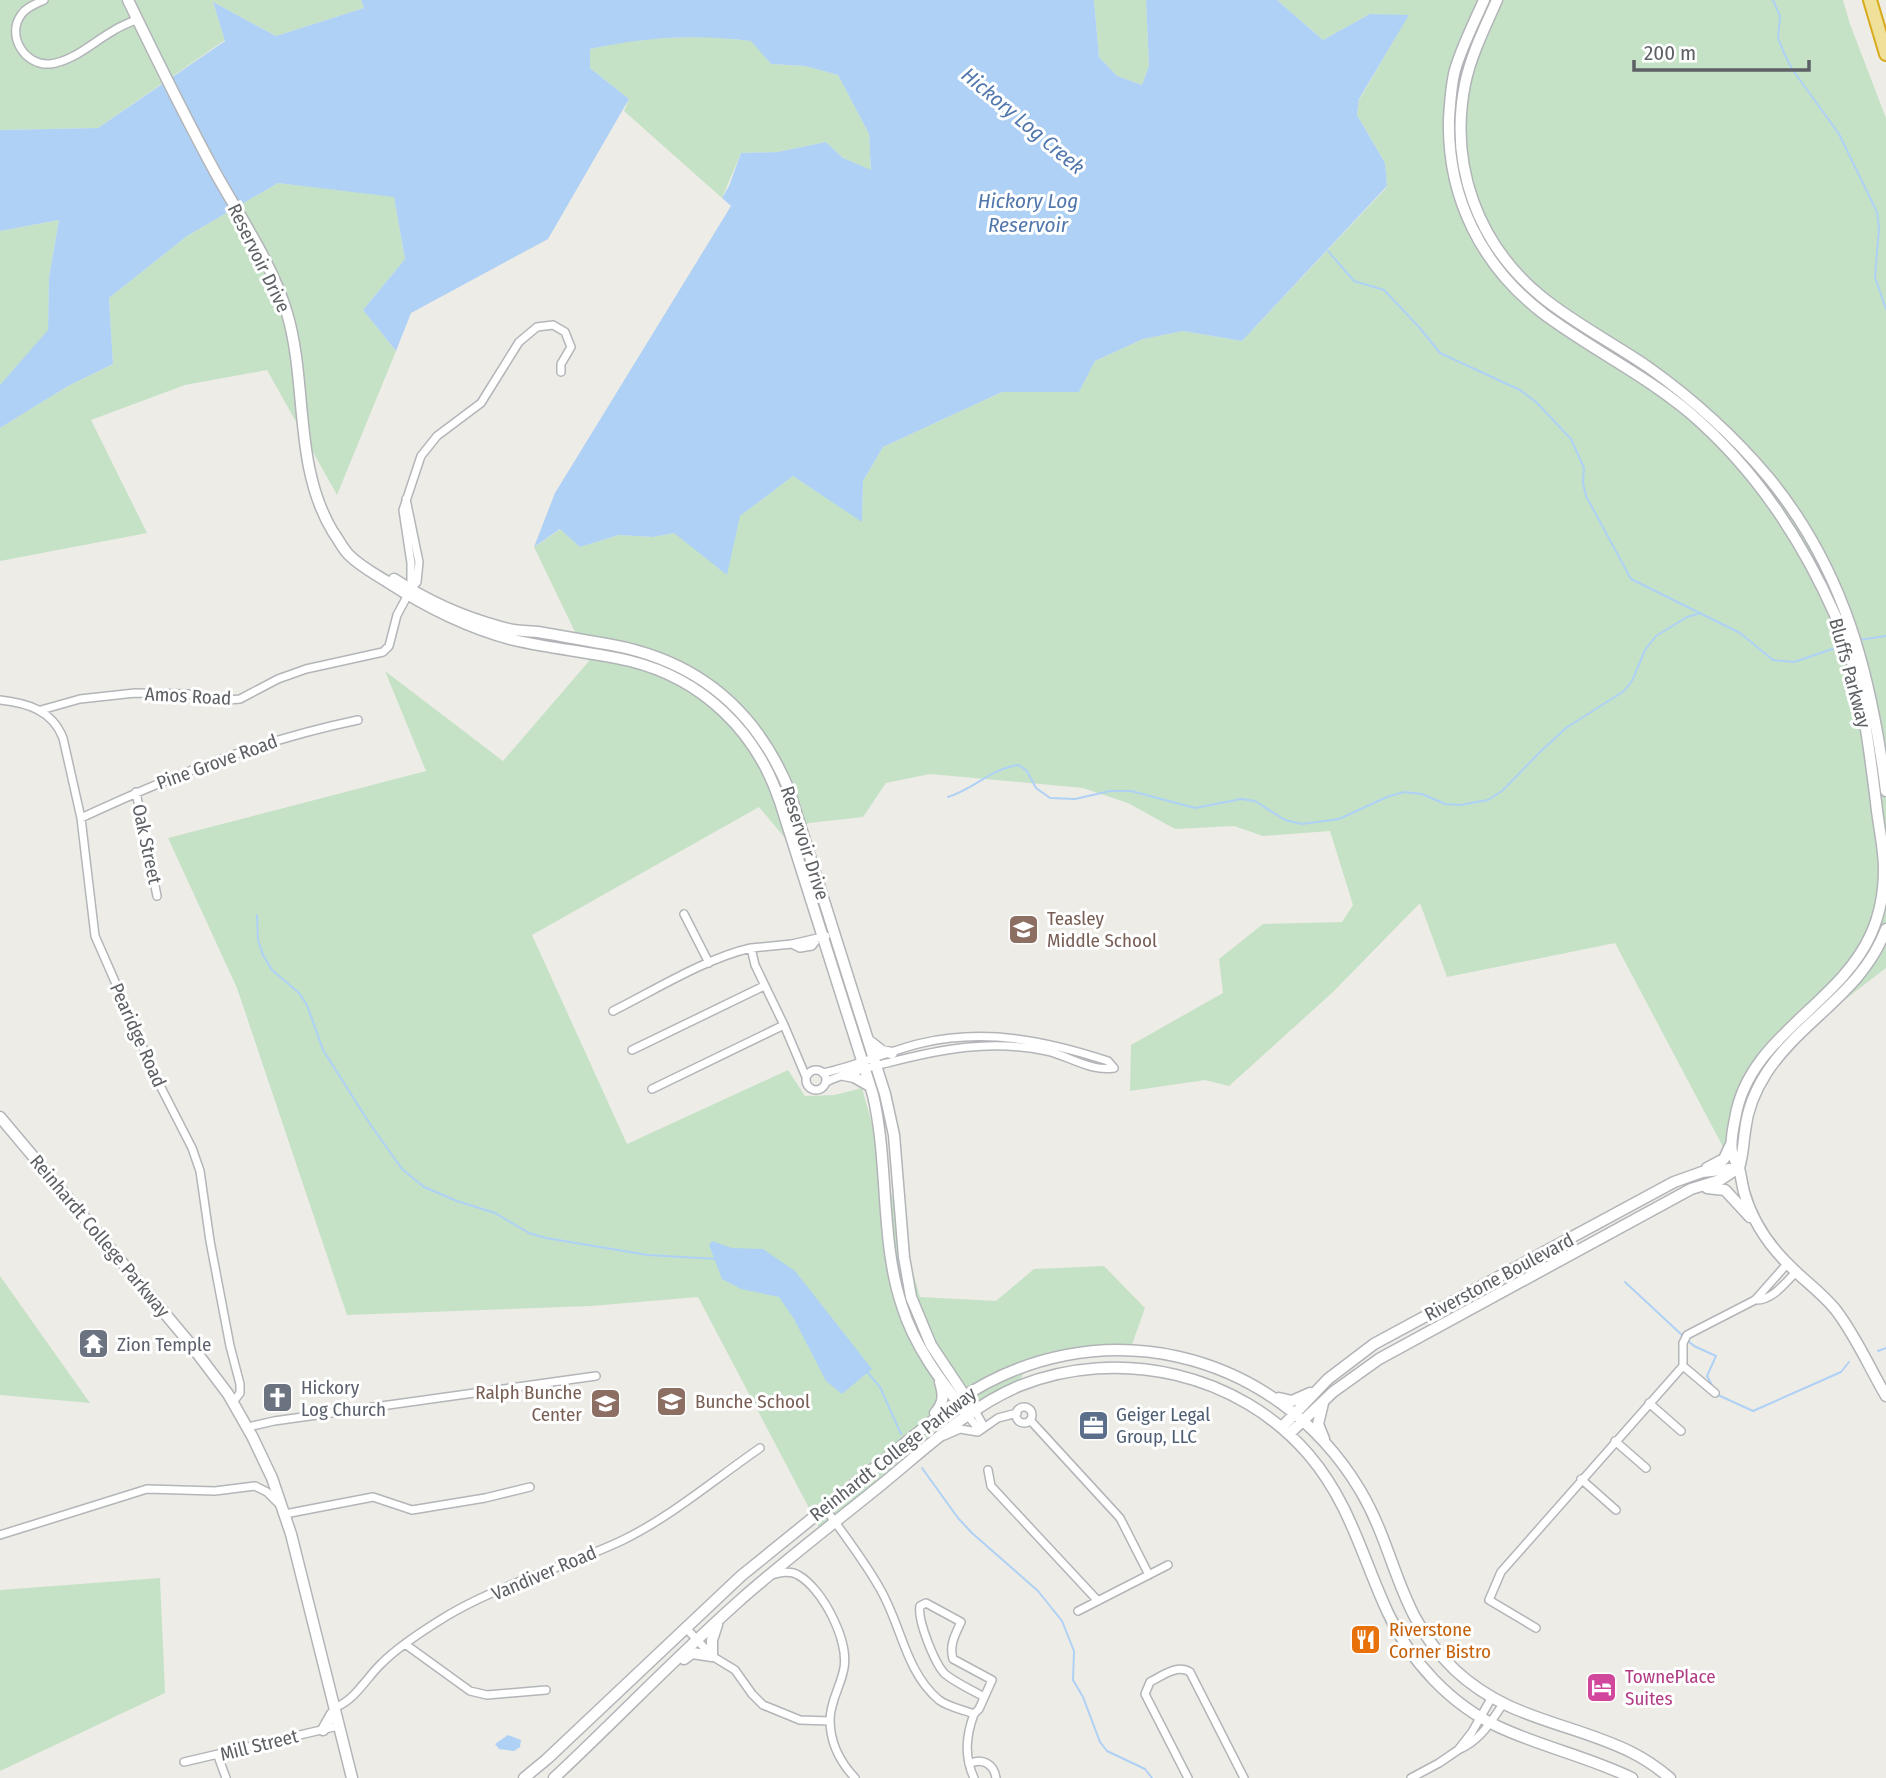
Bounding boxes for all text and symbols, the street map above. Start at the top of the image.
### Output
scale bar [1634,28,1809,72]
text: 200 m [1644,40,1696,66]
water label: Hickory Log Creek [956,62,1090,180]
water label: Hickory Log Reservoir [978,188,1078,238]
street label: Reservoir Drive [223,200,295,316]
street label: Bluffs Parkway [1824,615,1876,731]
street label: Amos Road [144,682,232,710]
street label: Pine Grove Road [153,729,281,795]
street label: Reservoir Drive [776,783,834,903]
street label: Oak Street [127,802,167,887]
place label: Teasley Middle School [1047,907,1157,952]
school or university icon: Teasley Middle School [1007,912,1041,946]
street label: Pearidge Road [105,979,171,1091]
street label: Reinhardt College Parkway [25,1150,175,1322]
street label: Riverstone Boulevard [1421,1228,1577,1326]
temple icon: Zion Temple [77,1327,111,1361]
place label: Zion Temple [117,1333,211,1356]
place label: Hickory Log Church [301,1376,386,1421]
church icon: Hickory Log Church [261,1381,295,1415]
place label: Ralph Bunche Center [475,1381,582,1426]
street label: Reinhardt College Parkway [805,1381,981,1526]
school or university icon: Bunche School [655,1384,689,1418]
school or university icon: Ralph Bunche Center [588,1386,622,1420]
place label: Bunche School [695,1390,810,1413]
place label: Geiger Legal Group, LLC [1116,1403,1210,1448]
office icon: Geiger Legal Group, LLC [1076,1408,1110,1442]
street label: Vandiver Road [488,1541,600,1605]
place label: Riverstone Corner Bistro [1389,1618,1491,1663]
restaurant icon: Riverstone Corner Bistro [1349,1623,1383,1657]
place label: TownePlace Suites [1625,1665,1716,1710]
hotel icon: TownePlace Suites [1585,1670,1619,1704]
street label: Mill Street [218,1724,301,1766]

